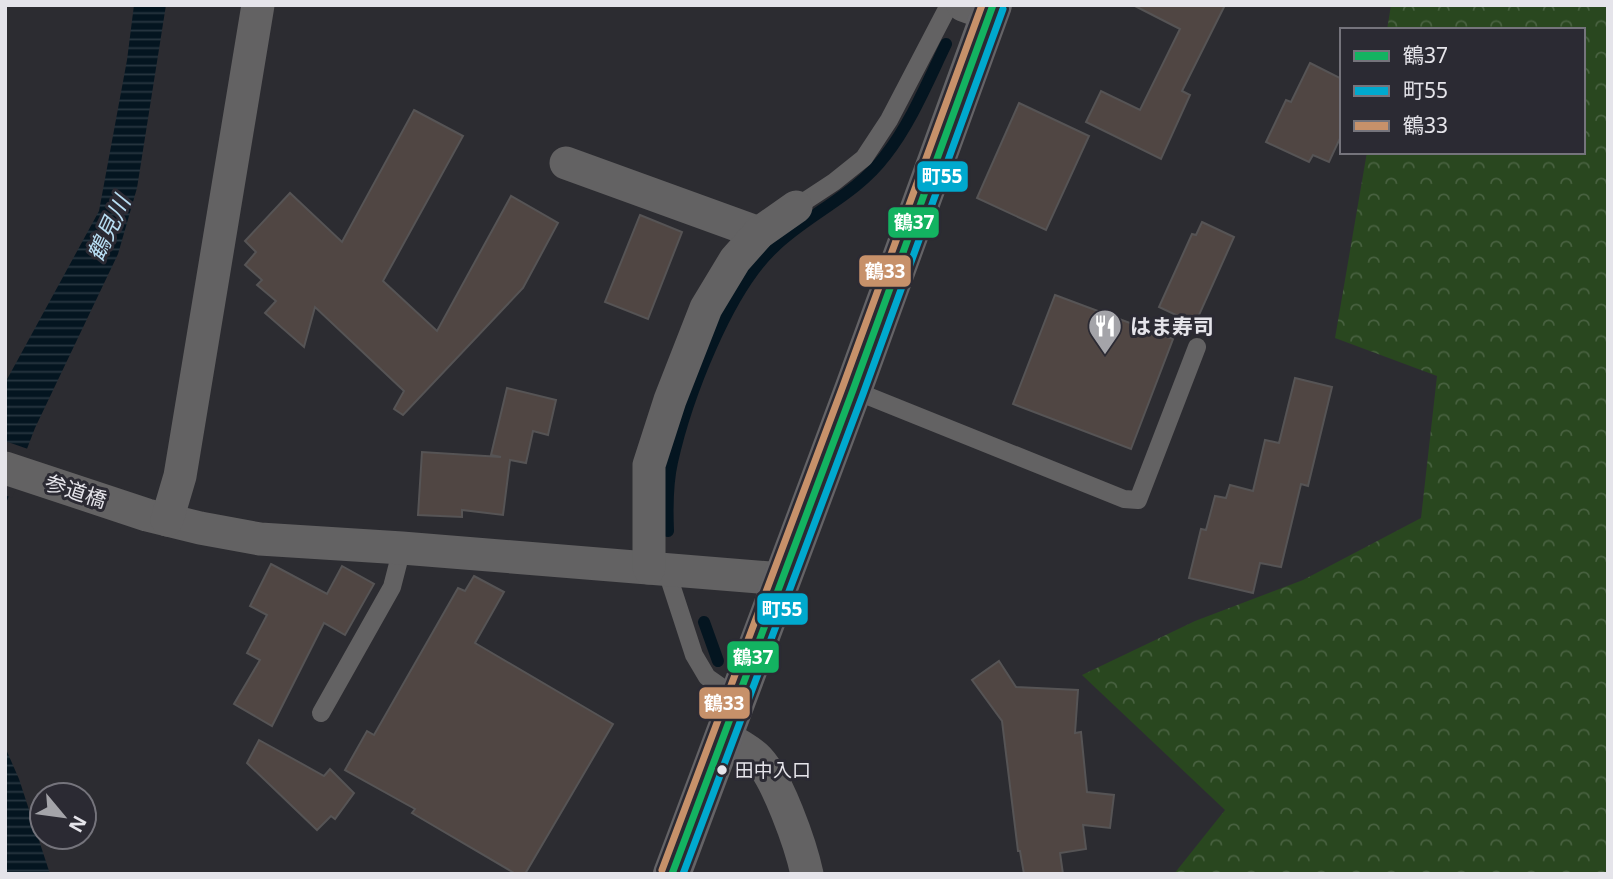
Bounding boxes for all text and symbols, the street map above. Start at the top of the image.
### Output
legend [1340,28,1585,154]
text: 鶴37 [1403,41,1448,69]
text: 町55 [1403,76,1448,104]
text: 鶴33 [1403,111,1448,139]
line badge: 町55 [916,160,969,193]
text: 町55 [922,163,962,189]
water label: 鶴見川 [79,187,138,266]
line badge: 鶴37 [887,206,940,239]
text: 鶴37 [894,209,934,235]
line badge: 鶴33 [858,254,912,288]
text: 鶴33 [865,258,905,284]
restaurant icon: はま寿司 [1086,307,1124,356]
place label: はま寿司 [1130,312,1214,340]
street label: 参道橋 [42,468,110,514]
line badge: 町55 [756,592,809,626]
text: 町55 [762,596,802,622]
line badge: 鶴37 [726,640,780,674]
text: 鶴37 [733,644,773,670]
line badge: 鶴33 [698,686,751,720]
text: 鶴33 [704,690,744,716]
place label: 田中入口 [735,757,811,783]
marker: 田中入口 [715,763,729,777]
north arrow [28,781,98,851]
text: N [63,811,93,837]

